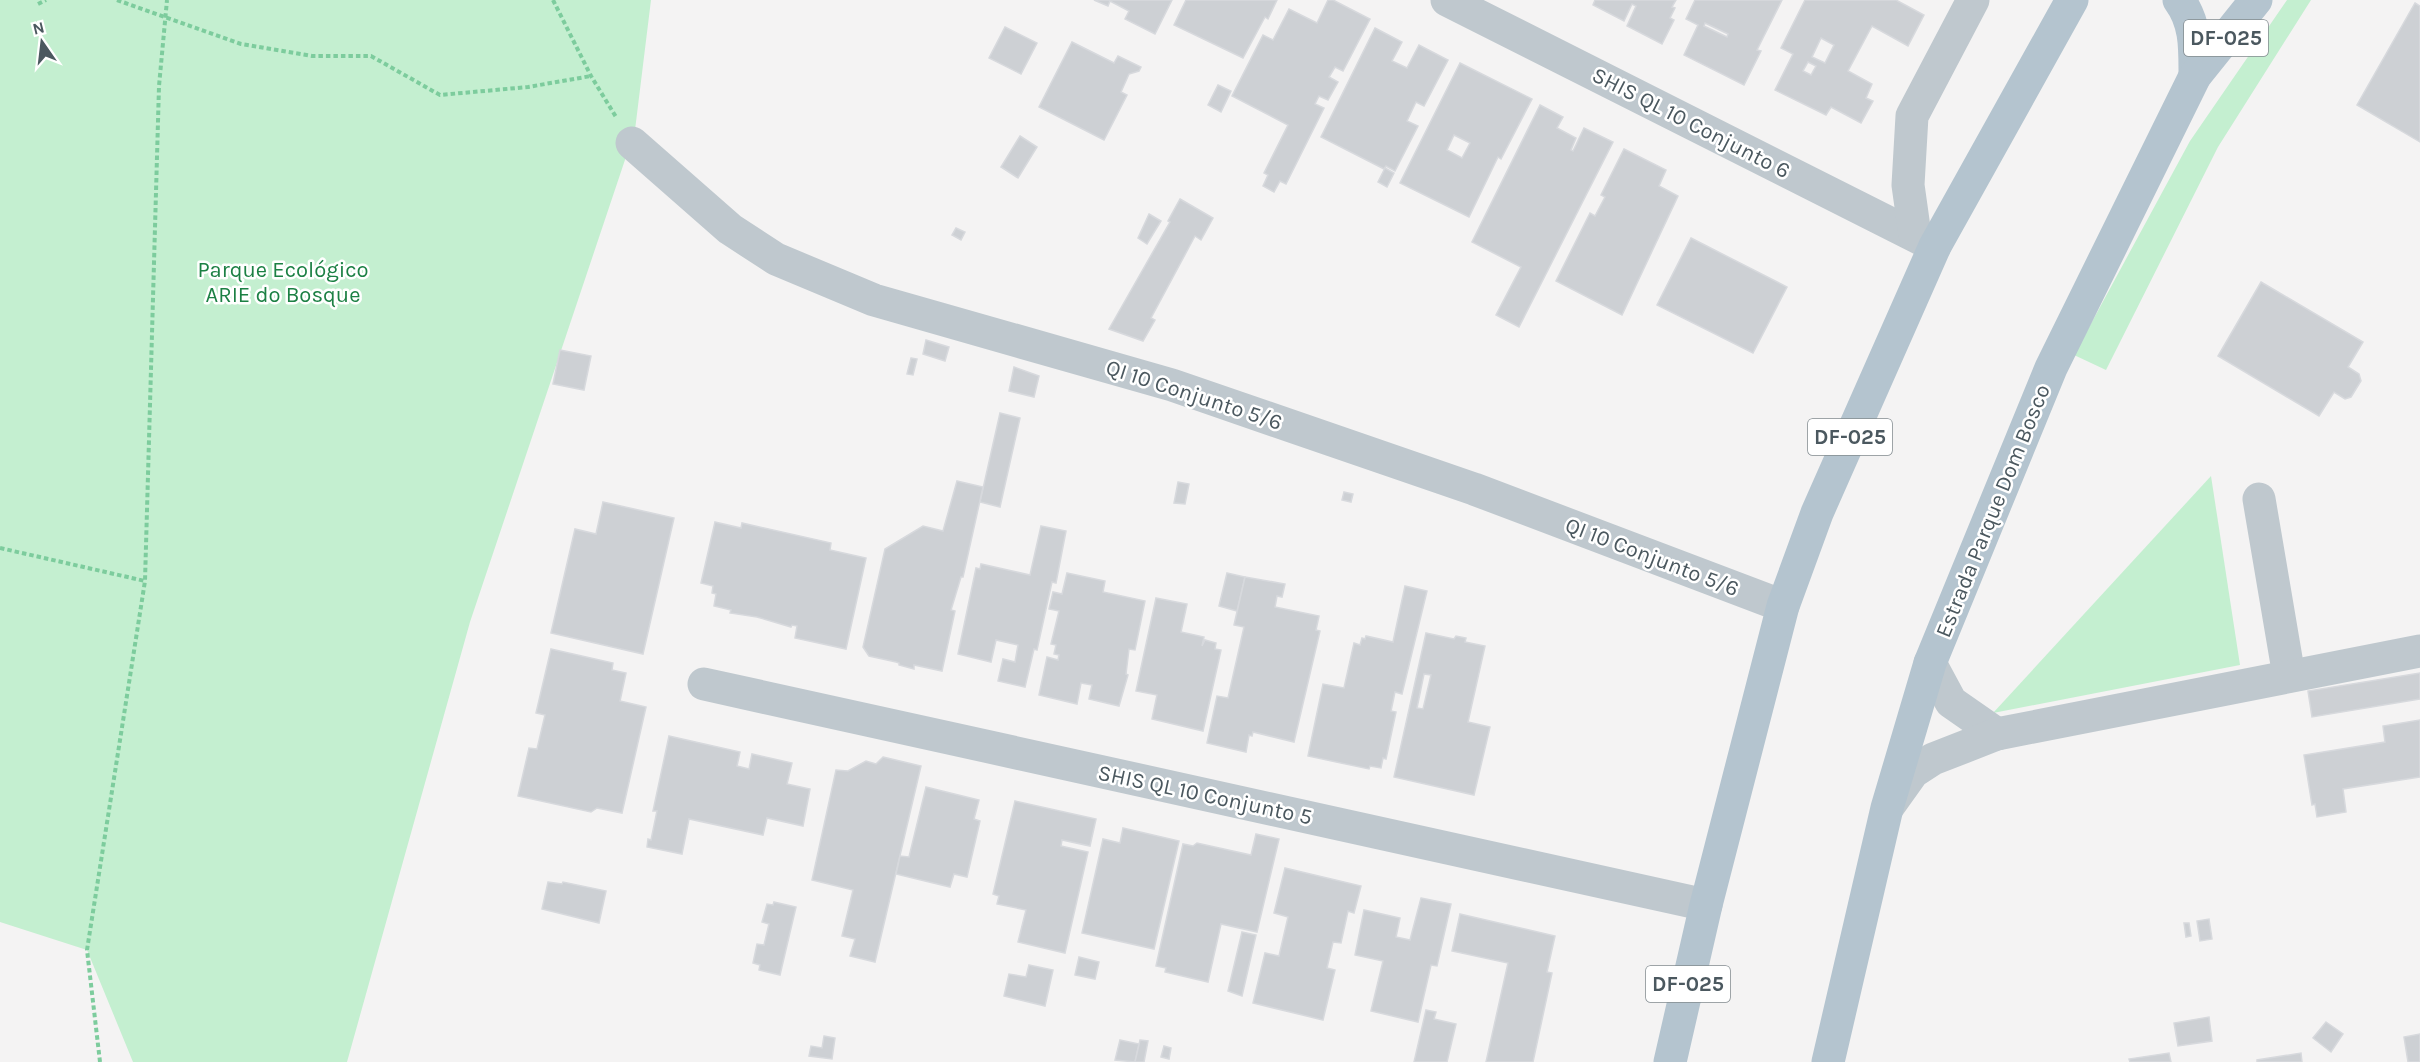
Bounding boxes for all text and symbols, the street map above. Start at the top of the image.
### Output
north arrow [12,12,72,72]
text: N [31,17,46,39]
road number: DF-025 [2184,20,2268,56]
street label: SHIS QL 10 Conjunto 6 [1588,62,1794,184]
park label: Parque Ecológico ARIE do Bosque [197,257,369,308]
street label: QI 10 Conjunto 5/6 [1103,354,1285,436]
street label: Estrada Parque Dom Bosco [1930,381,2056,641]
road number: DF-025 [1808,419,1892,455]
street label: QI 10 Conjunto 5/6 [1562,512,1742,602]
street label: SHIS QL 10 Conjunto 5 [1096,760,1314,830]
road number: DF-025 [1646,966,1730,1002]

